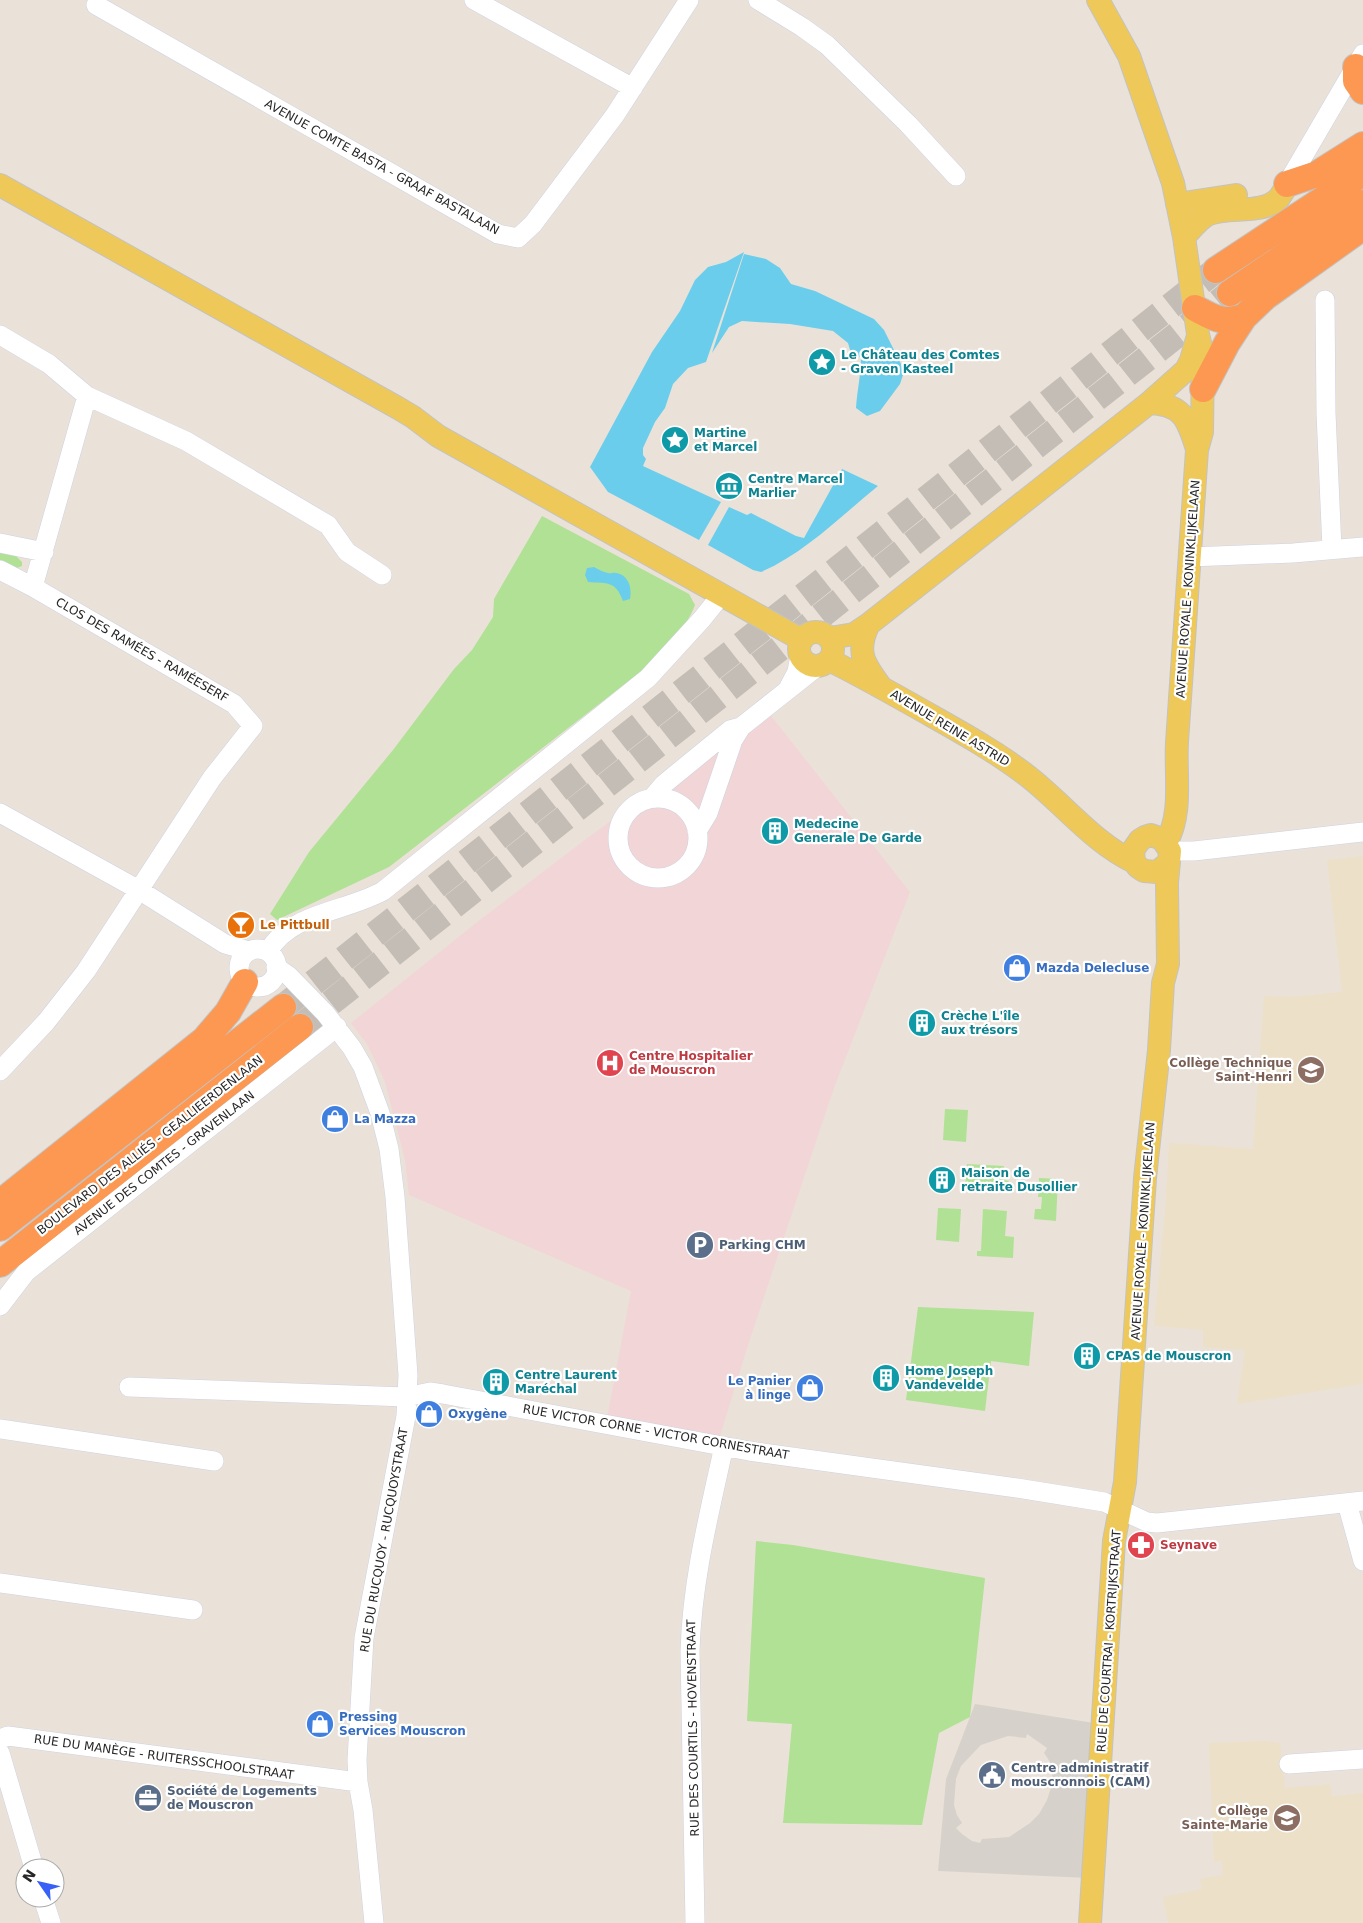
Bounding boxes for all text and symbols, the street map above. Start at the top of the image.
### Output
street label: AVENUE COMTE BASTA - GRAAF BASTALAAN [262,96,502,238]
place icon: Le Château des Comtes - Graven Kasteel [807,347,837,377]
place label: Le Château des Comtes - Graven Kasteel [841,348,1000,376]
place icon: Martine et Marcel [660,425,690,455]
place label: Martine et Marcel [694,426,757,454]
museum icon: Centre Marcel Marlier [714,471,744,501]
place label: Centre Marcel Marlier [748,472,843,500]
street label: AVENUE ROYALE - KONINKLIJKELAAN [1173,480,1203,698]
street label: CLOS DES RAMÉES - RAMÉESERF [53,594,231,705]
street label: AVENUE REINE ASTRID [888,687,1012,769]
building icon: Medecine Generale De Garde [760,816,790,846]
place label: Medecine Generale De Garde [794,817,922,845]
bar icon: Le Pittbull [226,910,256,940]
place label: Le Pittbull [260,918,330,932]
shop icon: Mazda Delecluse [1002,953,1032,983]
place label: Mazda Delecluse [1036,961,1149,975]
building icon: Crèche L'île aux trésors [907,1008,937,1038]
place label: Crèche L'île aux trésors [941,1009,1020,1037]
hospital icon: Centre Hospitalier de Mouscron [595,1048,625,1078]
place label: Centre Hospitalier de Mouscron [629,1049,753,1077]
street label: BOULEVARD DES ALLIÉS - GEALLIEERDENLAAN [34,1052,265,1237]
school or university icon: Collège Technique Saint-Henri [1296,1055,1326,1085]
place label: Collège Technique Saint-Henri [1169,1056,1292,1084]
street label: AVENUE DES COMTES - GRAVENLAAN [71,1088,257,1238]
shop icon: La Mazza [320,1104,350,1134]
place label: La Mazza [354,1112,416,1126]
street label: AVENUE ROYALE - KONINKLIJKELAAN [1128,1122,1158,1340]
building icon: Maison de retraite Dusollier [927,1165,957,1195]
place label: Maison de retraite Dusollier [961,1166,1077,1194]
parking icon: Parking CHM [685,1230,715,1260]
place label: Parking CHM [719,1238,806,1252]
building icon: CPAS de Mouscron [1072,1341,1102,1371]
place label: CPAS de Mouscron [1106,1349,1231,1363]
building icon: Home Joseph Vandevelde [871,1363,901,1393]
place label: Home Joseph Vandevelde [905,1364,993,1392]
building icon: Centre Laurent Maréchal [481,1367,511,1397]
place label: Centre Laurent Maréchal [515,1368,617,1396]
shop icon: Le Panier à linge [795,1373,825,1403]
place label: Le Panier à linge [728,1374,791,1402]
shop icon: Oxygène [414,1399,444,1429]
street label: RUE VICTOR CORNE - VICTOR CORNESTRAAT [522,1402,791,1462]
place label: Oxygène [448,1407,507,1421]
street label: RUE DU RUCQUOY - RUCQUOYSTRAAT [357,1426,411,1653]
street label: RUE DE COURTRAI - KORTRIJKSTRAAT [1094,1529,1124,1753]
pharmacy icon: Seynave [1126,1530,1156,1560]
place label: Seynave [1160,1538,1217,1552]
street label: RUE DES COURTILS - HOVENSTRAAT [684,1619,702,1837]
shop icon: Pressing Services Mouscron [305,1709,335,1739]
place label: Pressing Services Mouscron [339,1710,466,1738]
street label: RUE DU MANÈGE - RUITERSSCHOOLSTRAAT [33,1731,296,1782]
public building icon: Centre administratif mouscronnois (CAM) [977,1760,1007,1790]
place label: Centre administratif mouscronnois (CAM) [1011,1761,1150,1789]
office icon: Société de Logements de Mouscron [133,1783,163,1813]
place label: Société de Logements de Mouscron [167,1784,317,1812]
school or university icon: Collège Sainte-Marie [1272,1803,1302,1833]
place label: Collège Sainte-Marie [1182,1804,1268,1832]
north arrow [15,1858,65,1908]
text: N [19,1866,39,1885]

